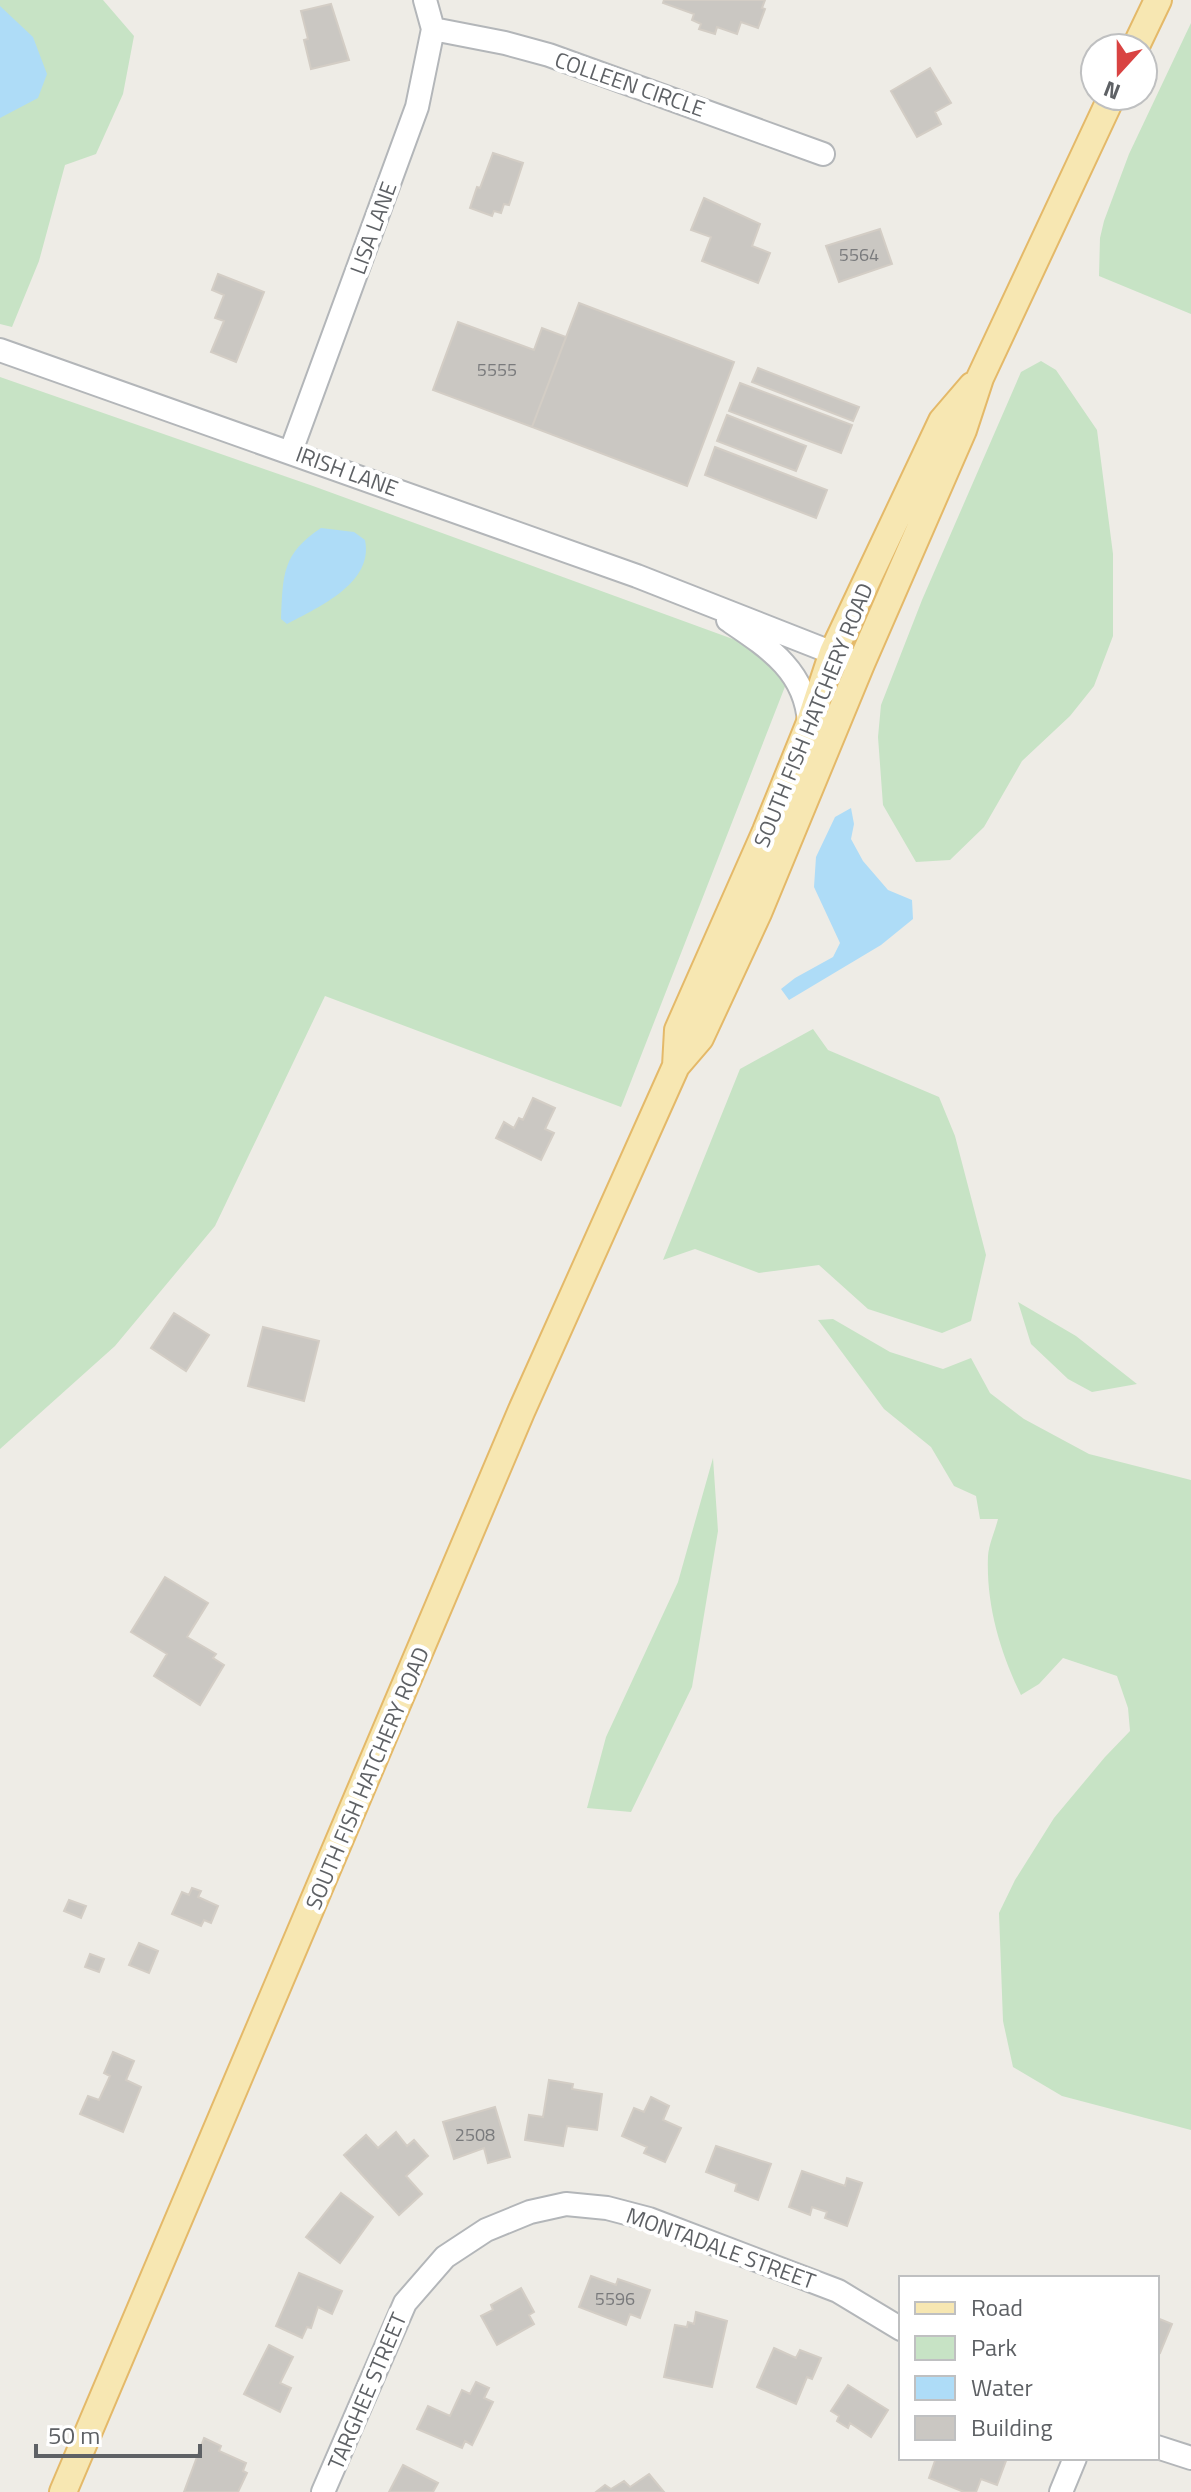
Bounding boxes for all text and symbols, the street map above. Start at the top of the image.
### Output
north arrow [1079,32,1159,112]
street label: COLLEEN CIRCLE [550,42,710,126]
text: N [1099,72,1125,109]
street label: LISA LANE [341,177,405,279]
house number: 5564 [839,241,879,268]
house number: 5555 [477,356,517,383]
street label: IRISH LANE [291,437,403,505]
street label: SOUTH FISH HATCHERY ROAD [744,578,882,852]
street label: SOUTH FISH HATCHERY ROAD [296,1641,438,1915]
house number: 2508 [455,2121,495,2148]
street label: MONTADALE STREET [622,2198,821,2298]
legend [899,2276,1159,2460]
house number: 5596 [595,2285,635,2312]
text: Road [971,2289,1023,2325]
street label: TARGHEE STREET [319,2307,416,2475]
text: Park [971,2329,1017,2365]
text: Water [971,2369,1033,2405]
scale bar [36,2408,200,2458]
text: Building [971,2409,1053,2445]
text: 50 m [48,2417,100,2453]

